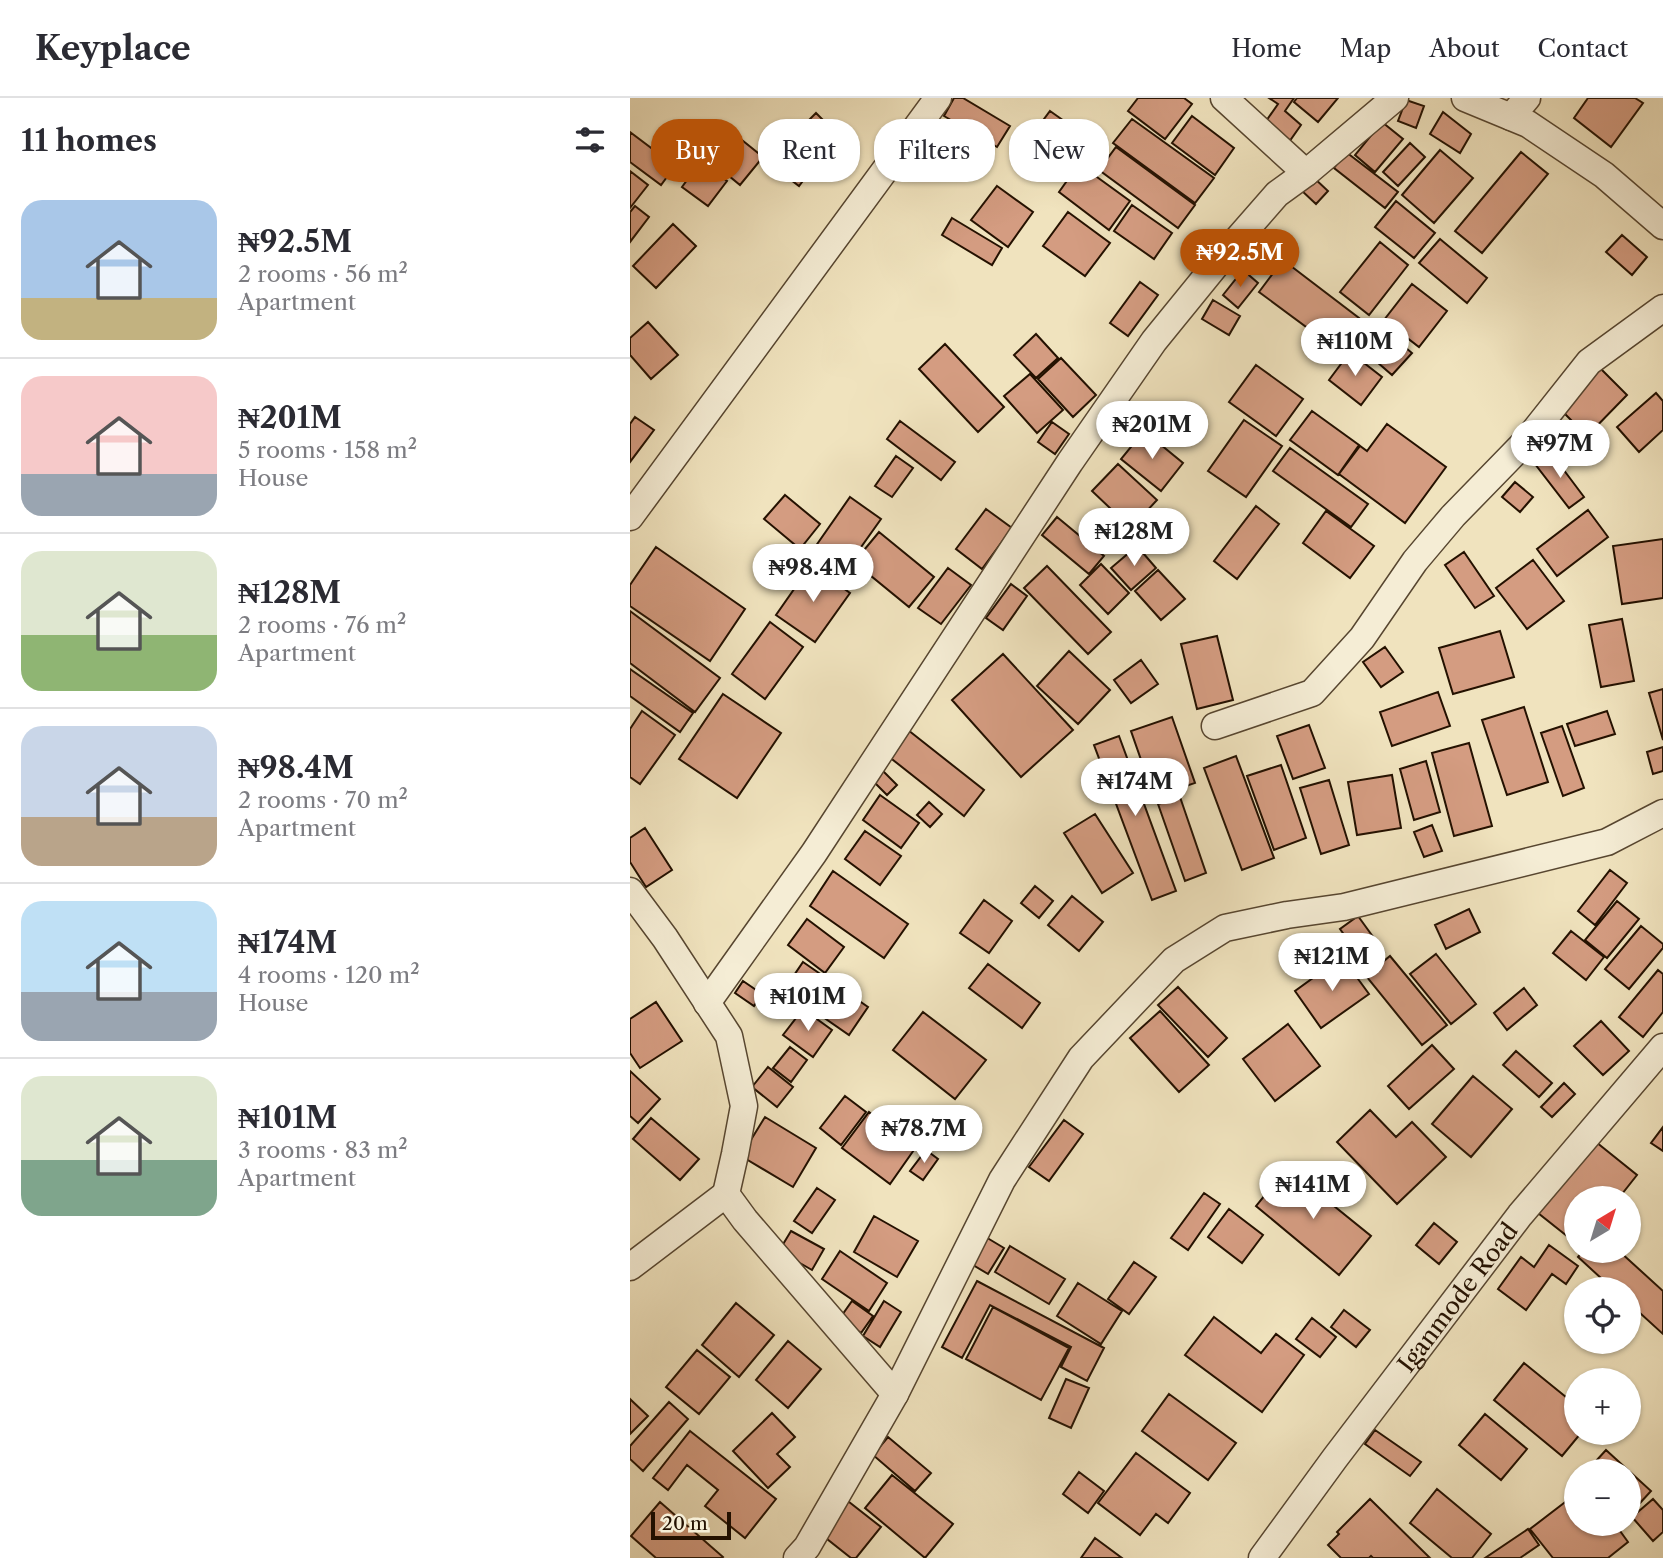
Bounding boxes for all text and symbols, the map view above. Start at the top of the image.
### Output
text: Keyplace [35,28,191,69]
text: Home [1231,34,1302,63]
text: Map [1340,34,1391,63]
text: About [1429,34,1500,63]
text: Contact [1538,34,1628,63]
chip: Buy [651,119,744,182]
chip: Rent [758,119,860,182]
chip: Filters [874,119,995,182]
chip: New [1009,119,1109,182]
icon: filters [571,121,609,159]
text: 11 homes [21,122,157,159]
text: ₦92.5M [238,223,352,260]
icon: home [77,228,161,312]
pin: ₦92.5M [1183,230,1297,289]
text: ₦92.5M [1196,238,1284,266]
text: 2 rooms · 56 m² [238,260,408,288]
text: Apartment [238,288,356,316]
pin: ₦110M [1306,318,1404,378]
text: ₦110M [1317,327,1393,355]
text: ₦201M [238,399,342,436]
pin: ₦201M [1103,402,1201,461]
icon: home [77,404,161,488]
text: ₦201M [1112,410,1192,438]
pin: ₦97M [1519,420,1601,480]
text: ₦97M [1527,429,1593,457]
text: 5 rooms · 158 m² [238,436,417,464]
text: House [238,464,308,492]
pin: ₦128M [1085,508,1183,568]
text: ₦128M [1094,517,1174,545]
pin: ₦98.4M [756,545,870,604]
text: ₦98.4M [769,553,857,581]
text: ₦128M [238,574,341,611]
icon: home [77,579,161,663]
text: 2 rooms · 76 m² [238,611,406,639]
text: Apartment [238,639,356,667]
text: ₦98.4M [238,749,354,786]
icon: home [77,754,161,838]
pin: ₦174M [1086,758,1184,818]
text: ₦174M [1097,767,1173,795]
text: 2 rooms · 70 m² [238,786,408,814]
text: Apartment [238,814,356,842]
text: ₦174M [238,924,337,961]
icon: home [77,929,161,1013]
pin: ₦121M [1283,934,1381,993]
text: ₦121M [1294,942,1370,970]
text: 4 rooms · 120 m² [238,961,420,989]
pin: ₦101M [759,974,857,1033]
text: ₦101M [770,982,846,1010]
text: House [238,989,308,1017]
text: ₦101M [238,1099,337,1136]
icon: home [77,1104,161,1188]
pin: ₦78.7M [867,1105,981,1165]
text: ₦78.7M [881,1114,967,1142]
text: 3 rooms · 83 m² [238,1136,408,1164]
pin: ₦141M [1264,1162,1362,1221]
text: Apartment [238,1164,356,1192]
text: ₦141M [1275,1170,1351,1198]
north arrow [1564,1186,1642,1264]
map controls [1564,1186,1641,1536]
street label: Iganmode Road [1391,1216,1524,1378]
button: locate [1564,1277,1641,1354]
button: + [1564,1368,1641,1445]
button: − [1564,1459,1641,1536]
scale bar [651,1509,732,1541]
text: 20 m [662,1512,708,1535]

